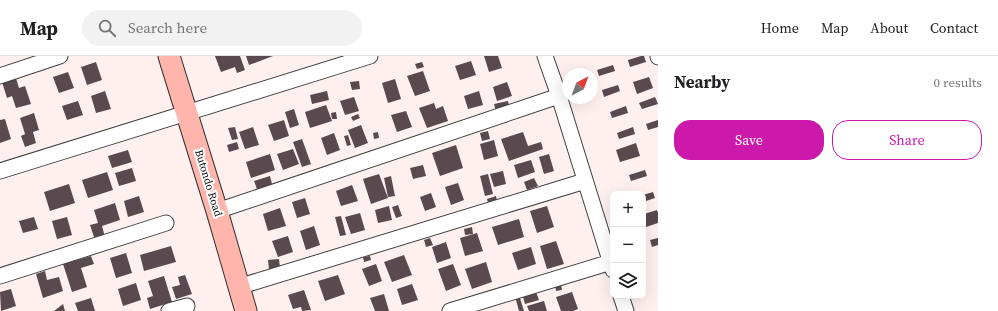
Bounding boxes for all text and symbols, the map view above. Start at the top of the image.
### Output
search box [82,10,362,46]
text: Map [20,15,58,41]
icon: search [96,17,118,39]
text: Search here [128,17,207,38]
text: Home [761,18,799,38]
text: Map [821,18,848,38]
text: About [870,18,908,38]
text: Contact [930,18,978,38]
north arrow [562,68,598,104]
text: Nearby [674,70,730,94]
text: 0 results [934,74,982,91]
button: Save [674,120,824,160]
button: Share [832,120,982,160]
street label: Butondo Road [191,148,226,219]
map controls [610,191,646,299]
button: + [610,191,646,227]
button: − [610,227,646,263]
button: layers [610,263,646,299]

